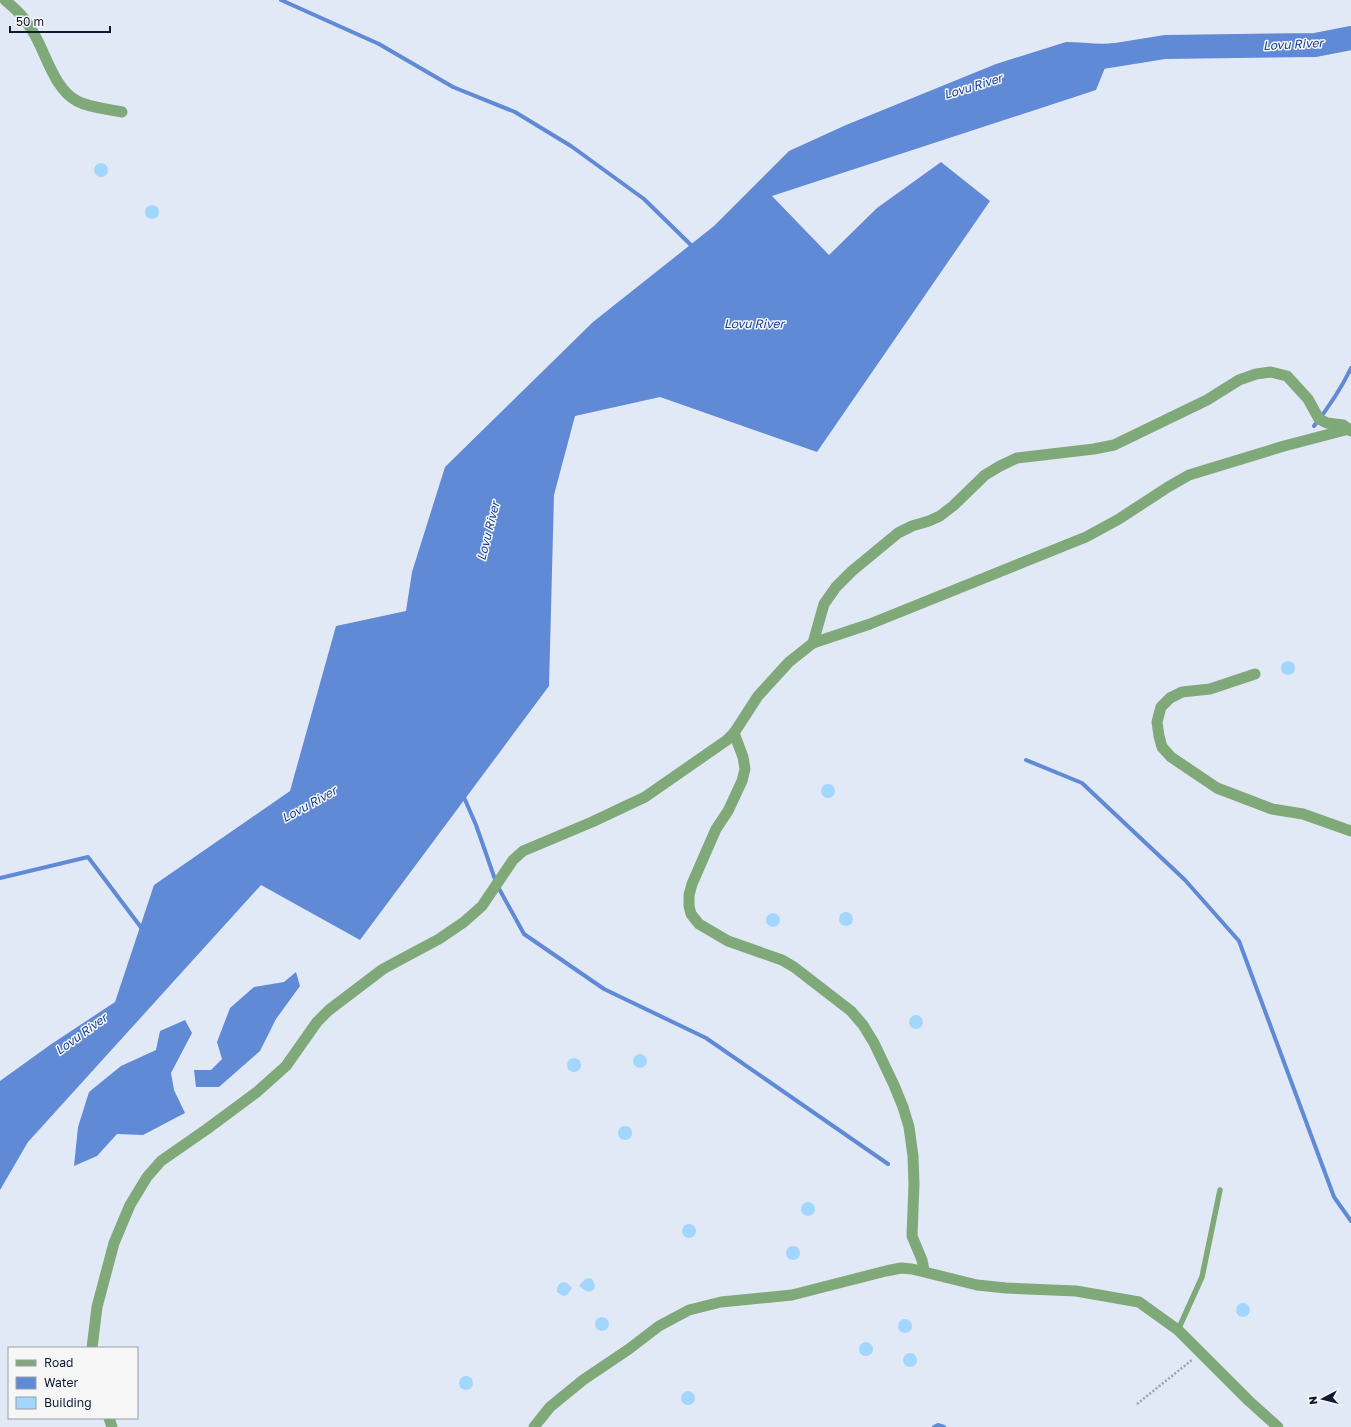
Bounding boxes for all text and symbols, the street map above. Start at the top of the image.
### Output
scale bar [10,8,110,34]
text: 50 m [16,14,44,29]
water label: Lovu River [1263,35,1326,53]
water label: Lovu River [942,69,1006,102]
water label: Lovu River [724,316,786,331]
water label: Lovu River [473,498,503,562]
water label: Lovu River [279,782,341,825]
water label: Lovu River [52,1009,112,1058]
legend [8,1347,138,1419]
text: Road [44,1355,73,1370]
text: Water [44,1375,78,1390]
north arrow [1303,1379,1343,1419]
text: Building [44,1395,92,1410]
text: N [1306,1395,1320,1405]

